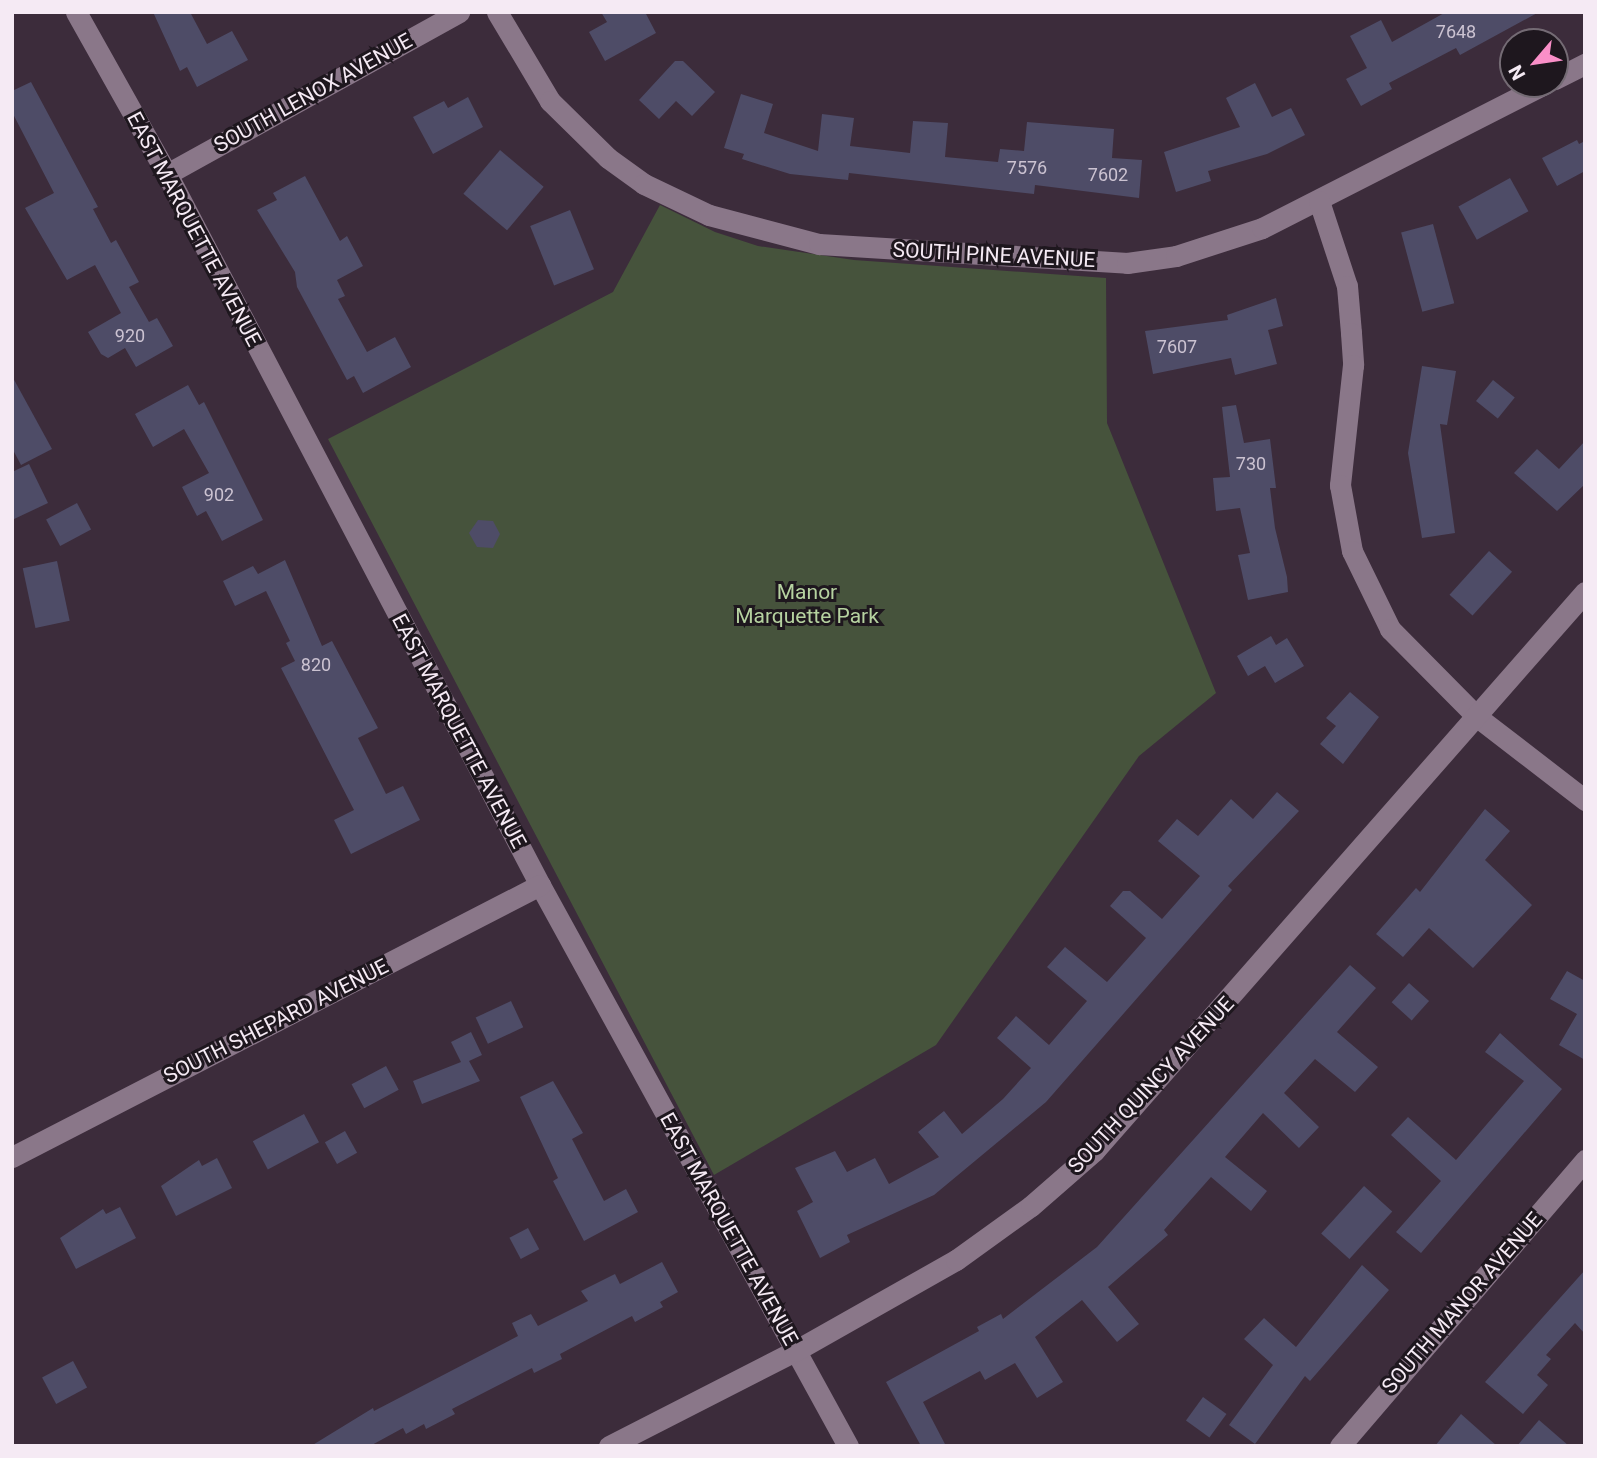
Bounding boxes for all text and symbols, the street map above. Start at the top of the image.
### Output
house number: 7648 [1436,21,1476,43]
street label: SOUTH LENOX AVENUE [209,28,417,158]
north arrow [1499,28,1569,98]
text: N [1504,61,1530,84]
street label: EAST MARQUETTE AVENUE [121,107,267,351]
house number: 7576 [1007,157,1047,179]
house number: 7602 [1088,164,1128,186]
street label: SOUTH PINE AVENUE [892,237,1096,273]
house number: 920 [115,325,145,347]
house number: 7607 [1157,336,1197,358]
house number: 730 [1236,453,1266,475]
house number: 902 [204,484,234,506]
park label: Manor Marquette Park [735,579,879,629]
street label: EAST MARQUETTE AVENUE [386,609,532,853]
house number: 820 [301,654,331,676]
street label: SOUTH SHEPARD AVENUE [159,953,393,1089]
street label: SOUTH QUINCY AVENUE [1063,992,1239,1178]
street label: EAST MARQUETTE AVENUE [654,1108,804,1350]
street label: SOUTH MANOR AVENUE [1376,1207,1548,1399]

